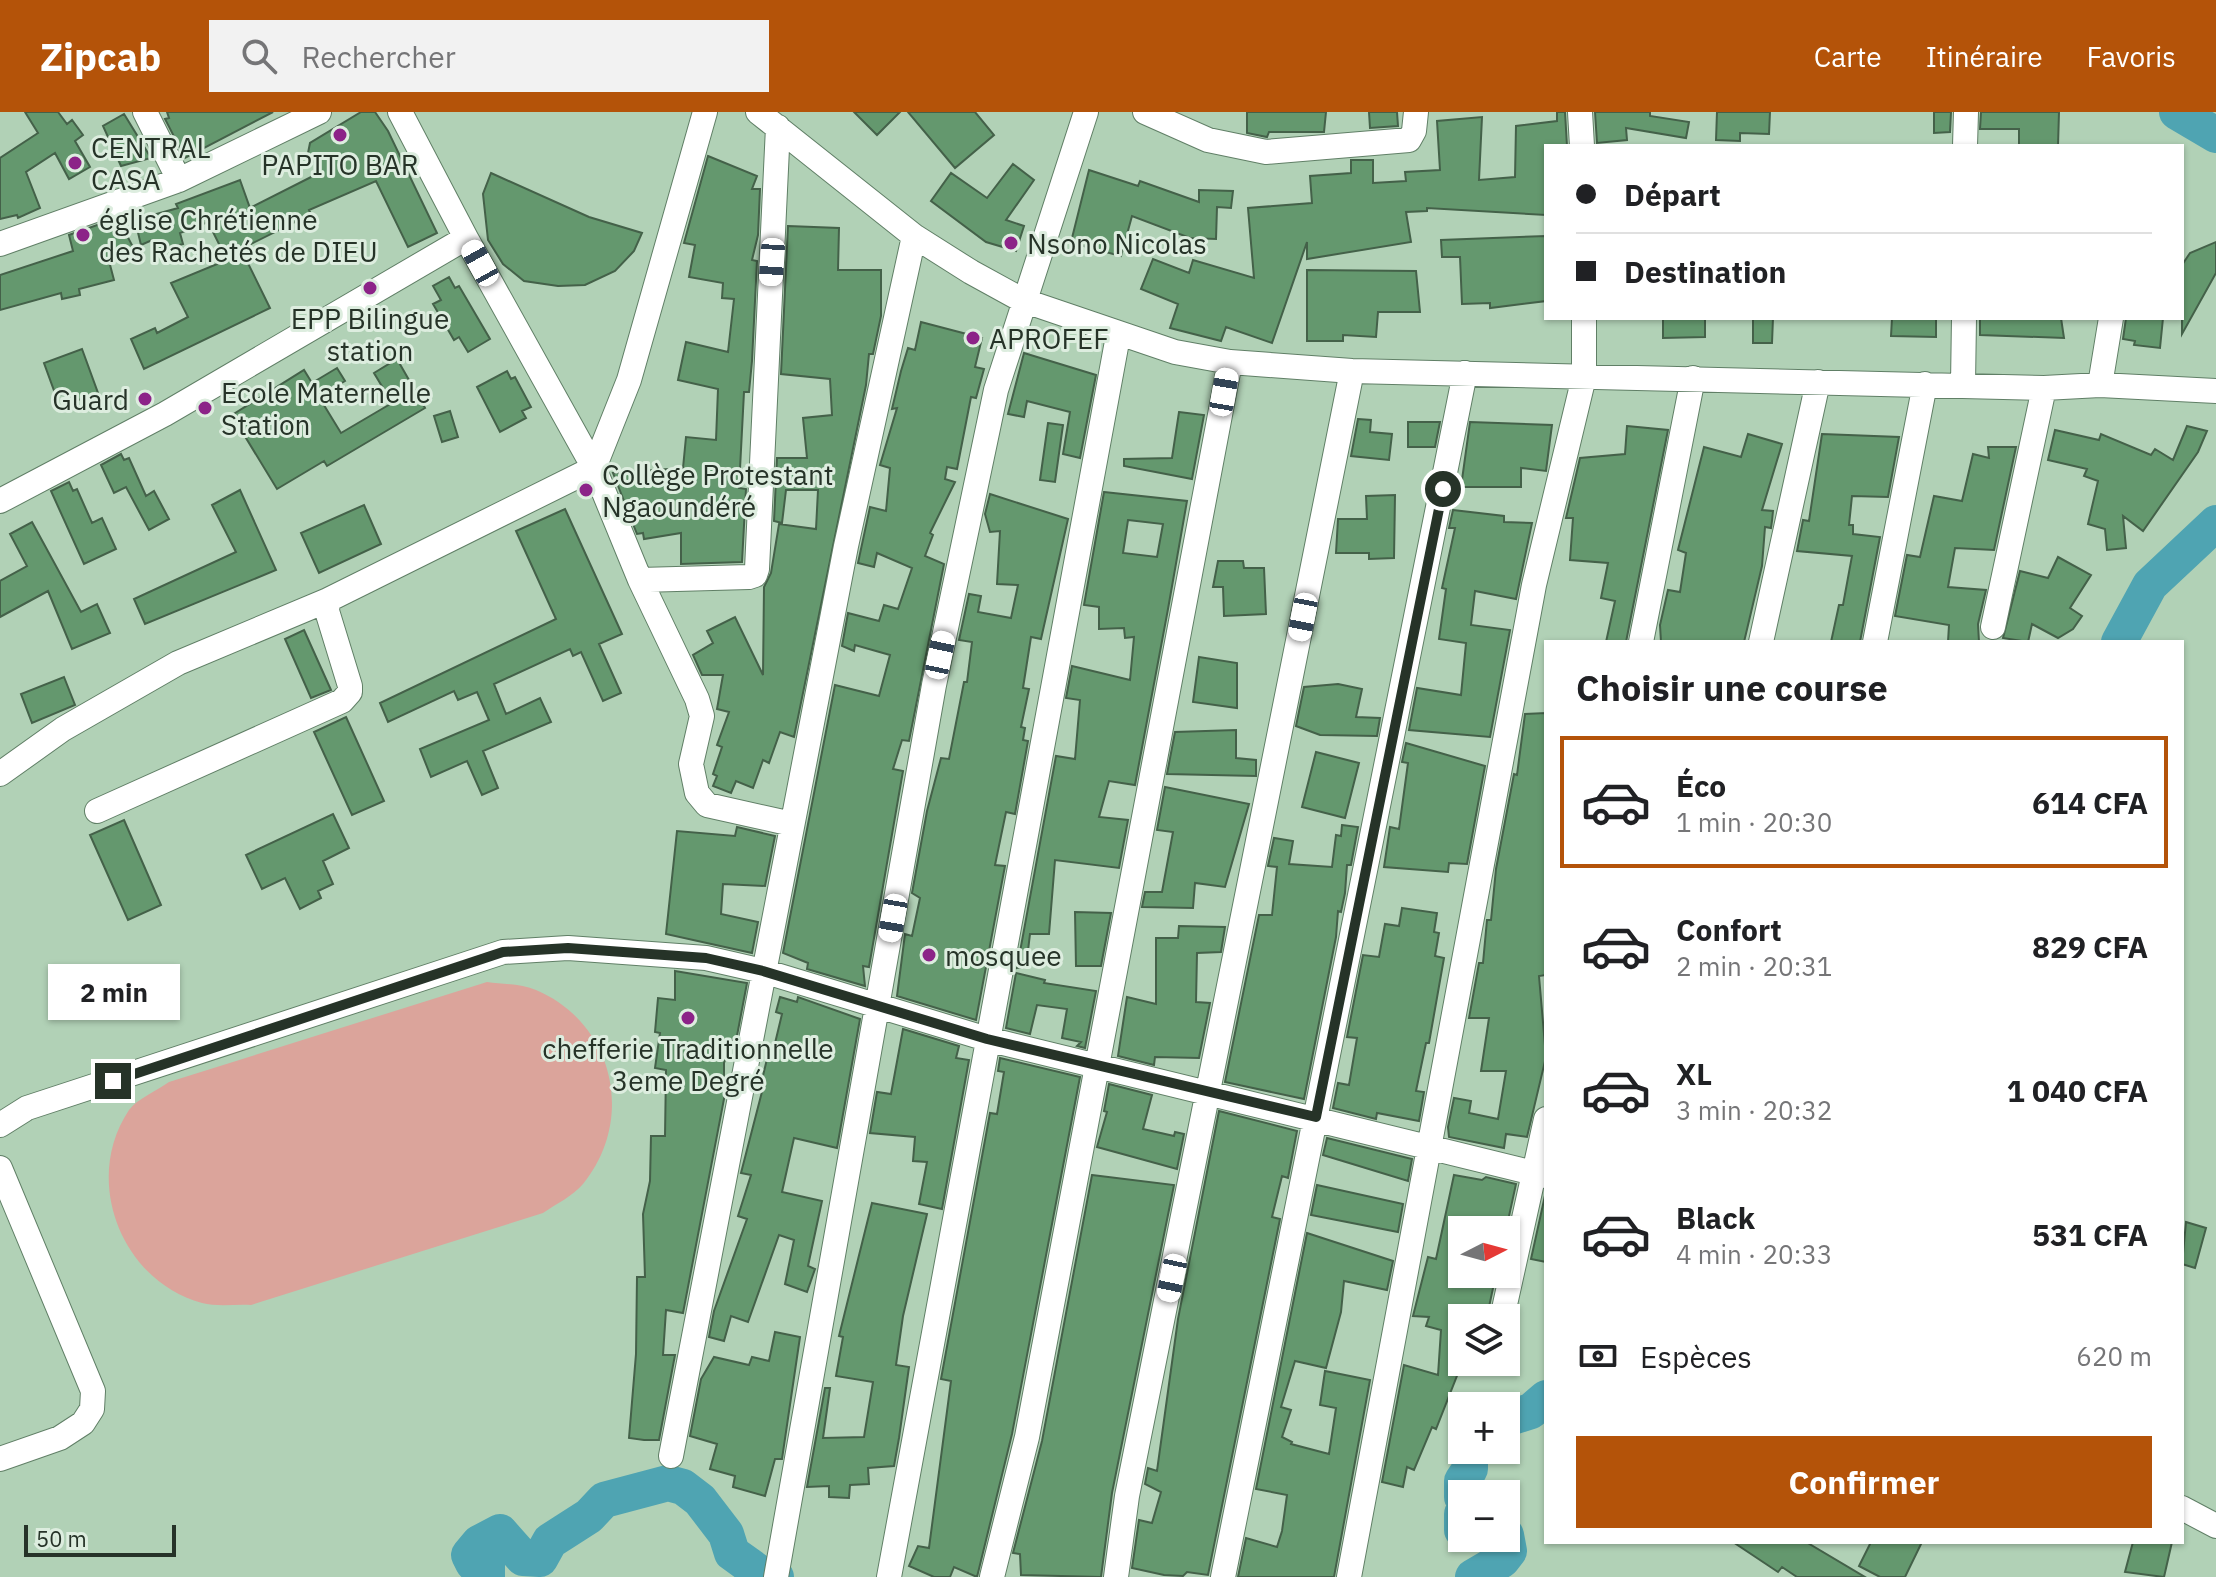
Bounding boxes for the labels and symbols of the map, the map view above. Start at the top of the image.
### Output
marker: PAPITO BAR [331,126,349,144]
place label: CENTRAL CASA [91,129,210,198]
place label: PAPITO BAR [261,146,419,183]
marker: CENTRAL CASA [66,154,84,172]
place label: église Chrétienne des Rachetés de DIEU [99,201,378,270]
place label: Nsono Nicolas [1027,225,1207,262]
marker: église Chrétienne des Rachetés de DIEU [74,226,92,244]
marker: Nsono Nicolas [1002,234,1020,252]
car [458,236,502,290]
car [758,237,786,287]
marker: EPP Bilingue station [361,279,379,297]
place label: EPP Bilingue station [291,300,449,369]
place label: APROFEF [989,320,1109,357]
marker: APROFEF [964,329,982,347]
car [1208,366,1240,418]
place label: Ecole Maternelle Station [221,374,431,443]
place label: Guard [52,381,129,418]
marker: Guard [136,390,154,408]
marker: Ecole Maternelle Station [196,399,214,417]
place label: Collège Protestant Ngaoundéré [602,456,834,525]
route start [1425,471,1461,507]
marker: Collège Protestant Ngaoundéré [577,481,595,499]
car [1287,591,1319,643]
car [923,629,957,681]
car [877,892,909,944]
place label: mosquee [945,937,1062,974]
marker: mosquee [920,946,938,964]
callout: 2 min [47,965,179,1021]
marker: chefferie Traditionnelle 3eme Degré [679,1009,697,1027]
place label: chefferie Traditionnelle 3eme Degré [542,1030,834,1099]
route end [95,1063,131,1099]
north arrow [1448,1216,1520,1288]
car [1155,1252,1189,1304]
scale bar [24,1521,176,1557]

